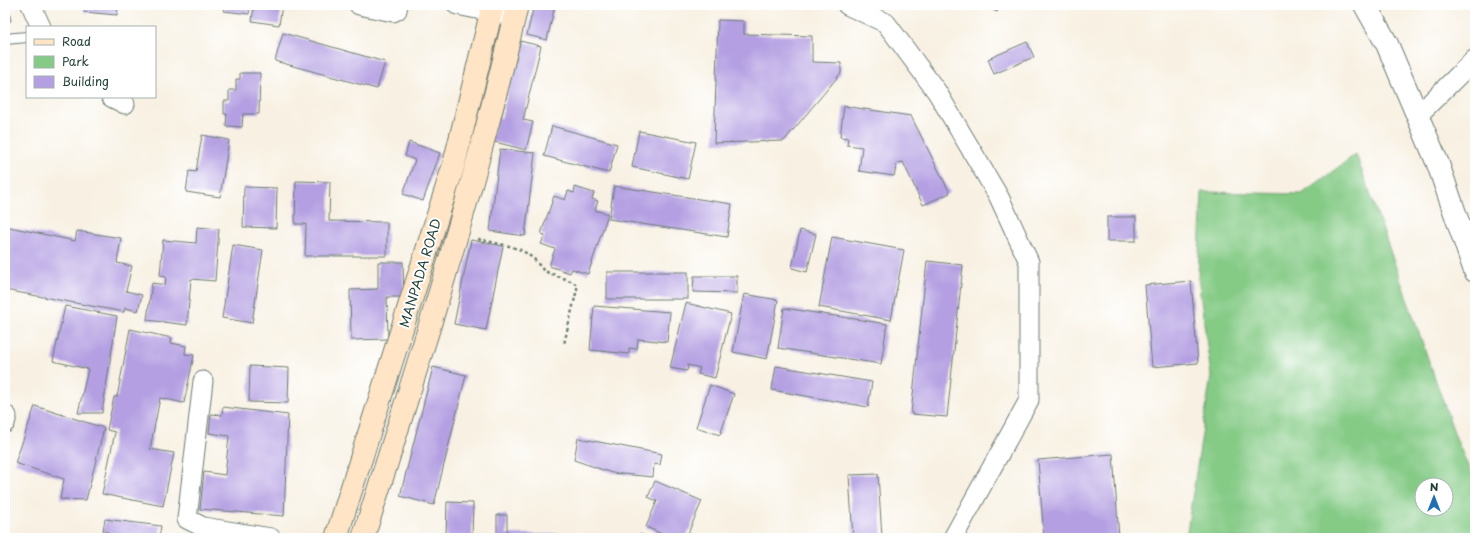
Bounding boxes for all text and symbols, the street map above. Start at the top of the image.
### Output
legend [26,26,156,98]
text: Road [62,32,91,50]
text: Park [62,52,89,70]
text: Building [62,72,109,90]
street label: MANPADA ROAD [394,216,445,330]
north arrow [1414,477,1454,517]
text: N [1430,478,1439,495]

